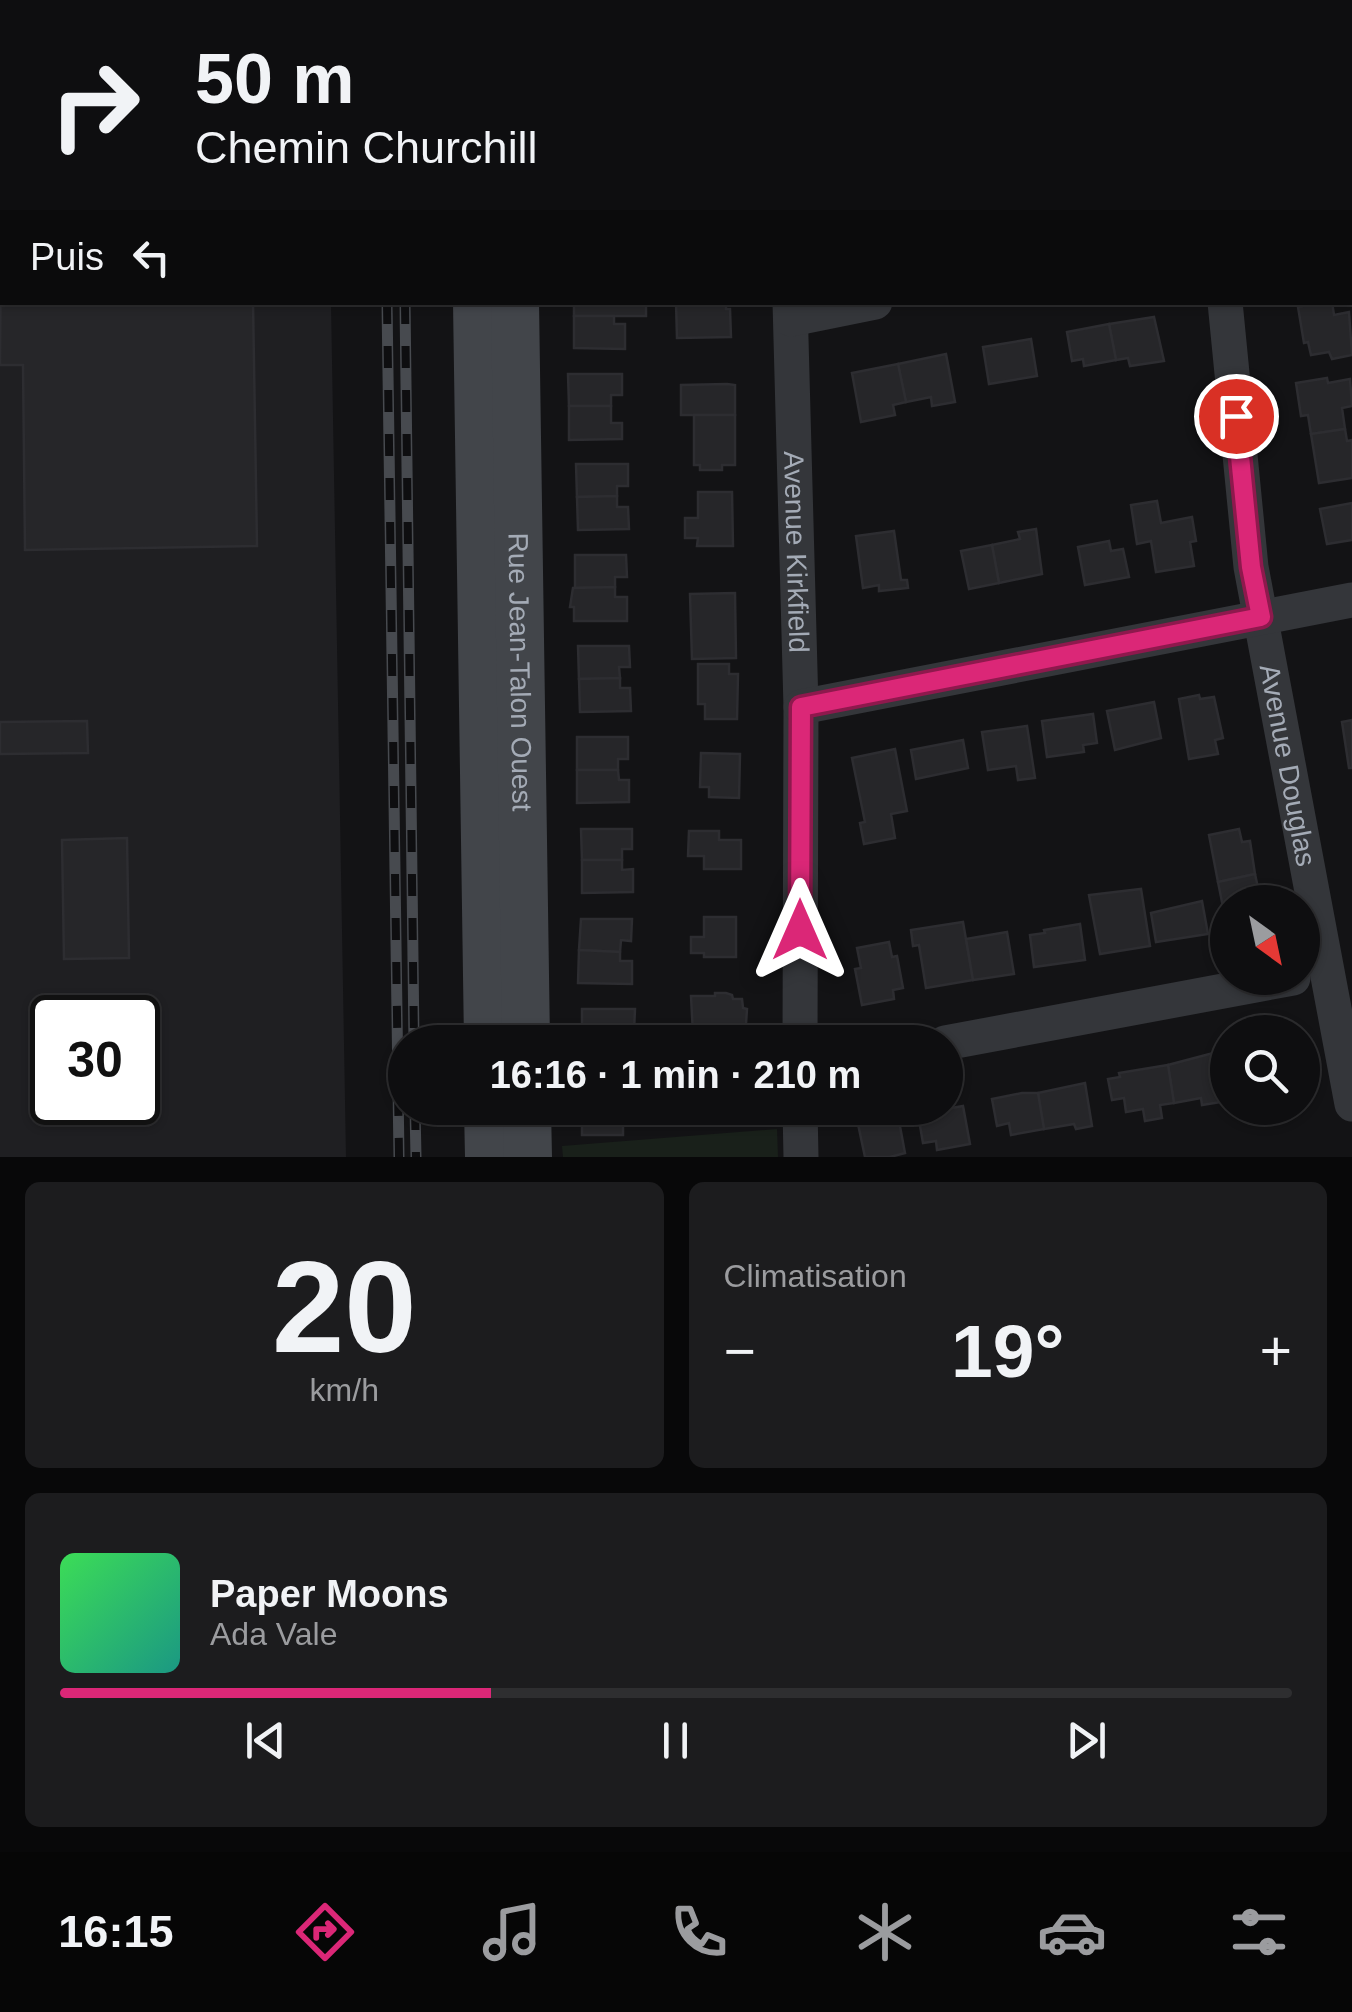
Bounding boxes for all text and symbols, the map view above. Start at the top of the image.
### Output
icon: right [30,40,160,170]
text: 50 m [195,40,355,118]
text: Chemin Churchill [195,122,538,173]
icon: left [124,230,179,285]
text: Puis [30,236,104,278]
pin [1194,374,1279,459]
icon: arrive [1209,389,1264,444]
street label: Avenue Kirkfield [778,451,815,653]
street label: Rue Jean-Talon Ouest [502,532,538,812]
street label: Avenue Douglas [1254,662,1322,869]
position arrow [748,878,852,982]
north arrow [1210,885,1320,995]
map controls [1210,885,1320,1125]
speed limit sign: 30 [30,995,160,1125]
button: search [1210,1015,1320,1125]
text: 16:16 · 1 min · 210 m [490,1054,861,1096]
text: 20 [272,1234,417,1380]
text: Climatisation [724,1258,907,1294]
text: 19° [951,1309,1064,1393]
text: − [724,1320,756,1382]
text: + [1260,1320,1292,1382]
text: km/h [310,1372,379,1408]
text: Paper Moons [210,1573,449,1615]
text: Ada Vale [210,1616,338,1652]
icon: previous [238,1713,293,1768]
icon: pause [648,1713,703,1768]
icon: next [1059,1713,1114,1768]
icon: directions [290,1897,360,1967]
icon: music [477,1897,547,1967]
icon: phone [664,1897,734,1967]
icon: climate [850,1897,920,1967]
icon: car [1037,1897,1107,1967]
icon: filters [1224,1897,1294,1967]
text: 16:15 [58,1906,173,1957]

